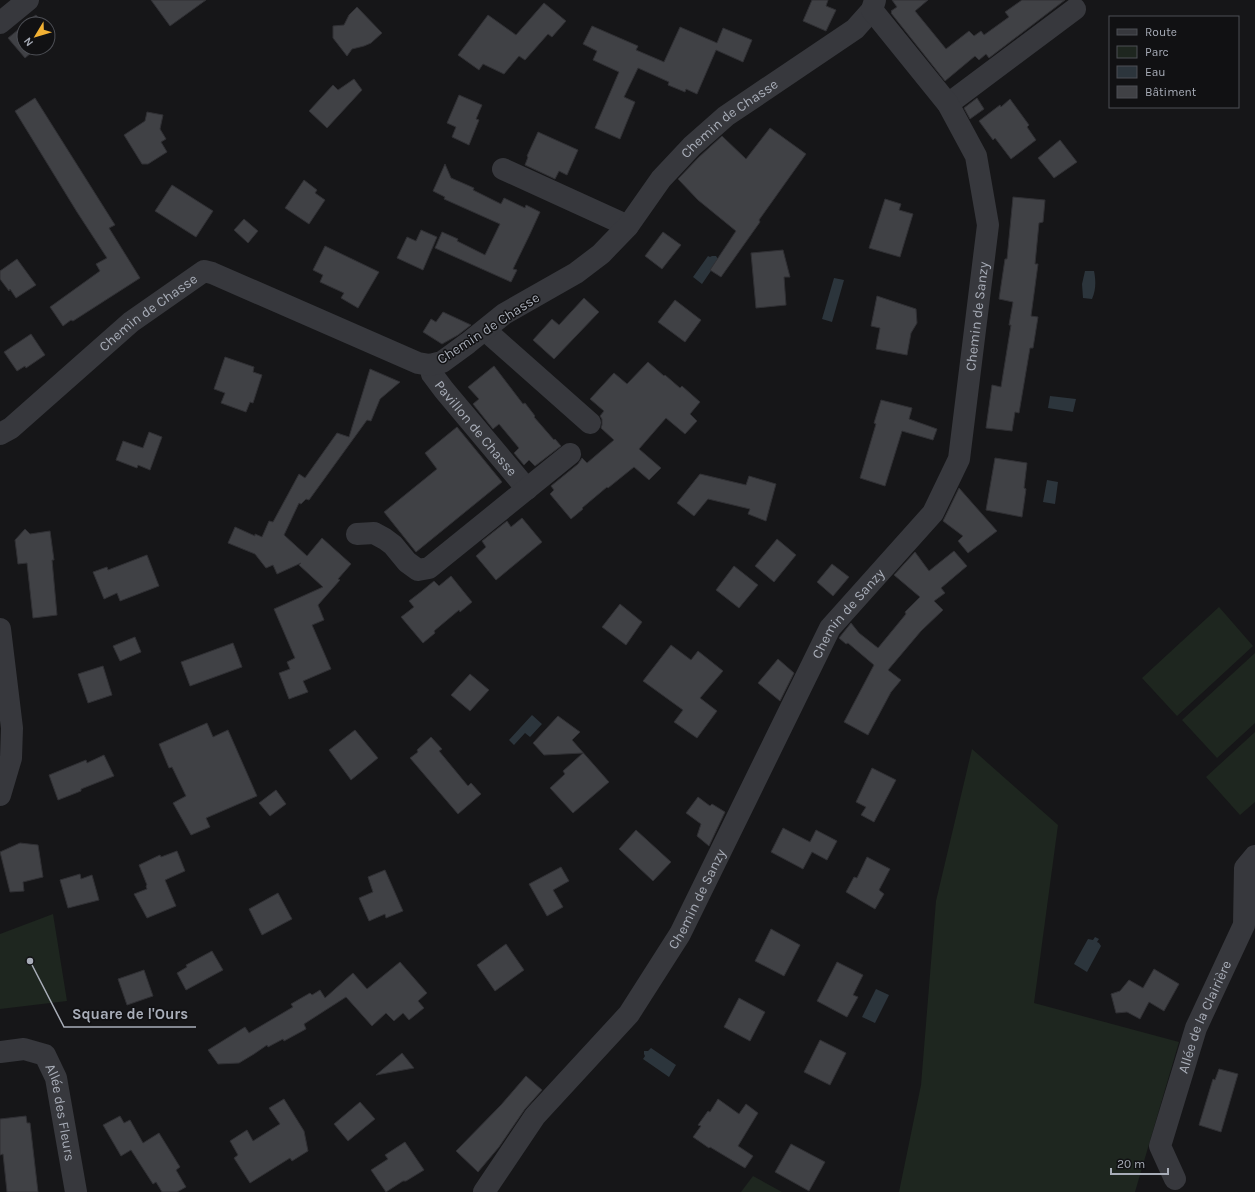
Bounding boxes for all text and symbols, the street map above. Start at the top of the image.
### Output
north arrow [16,16,56,56]
legend [1109,16,1239,108]
text: Route [1145,25,1177,39]
text: N [21,35,36,49]
text: Parc [1145,45,1169,59]
text: Eau [1145,65,1166,79]
street label: Chemin de Chasse [677,76,781,162]
text: Bâtiment [1145,85,1197,99]
street label: Chemin de Sanzy [962,260,992,372]
street label: Chemin de Chasse [96,270,201,355]
street label: Chemin de Chasse [434,289,543,368]
street label: Pavillon de Chasse [431,377,521,480]
street label: Chemin de Sanzy [808,565,888,661]
street label: Chemin de Sanzy [665,846,730,952]
street label: Allée de la Clairière [1175,958,1235,1075]
callout: Square de l'Ours [64,1000,196,1027]
text: Square de l'Ours [72,1005,188,1023]
street label: Allée des Fleurs [41,1061,78,1162]
scale bar [1111,1150,1168,1176]
text: 20 m [1117,1157,1145,1171]

